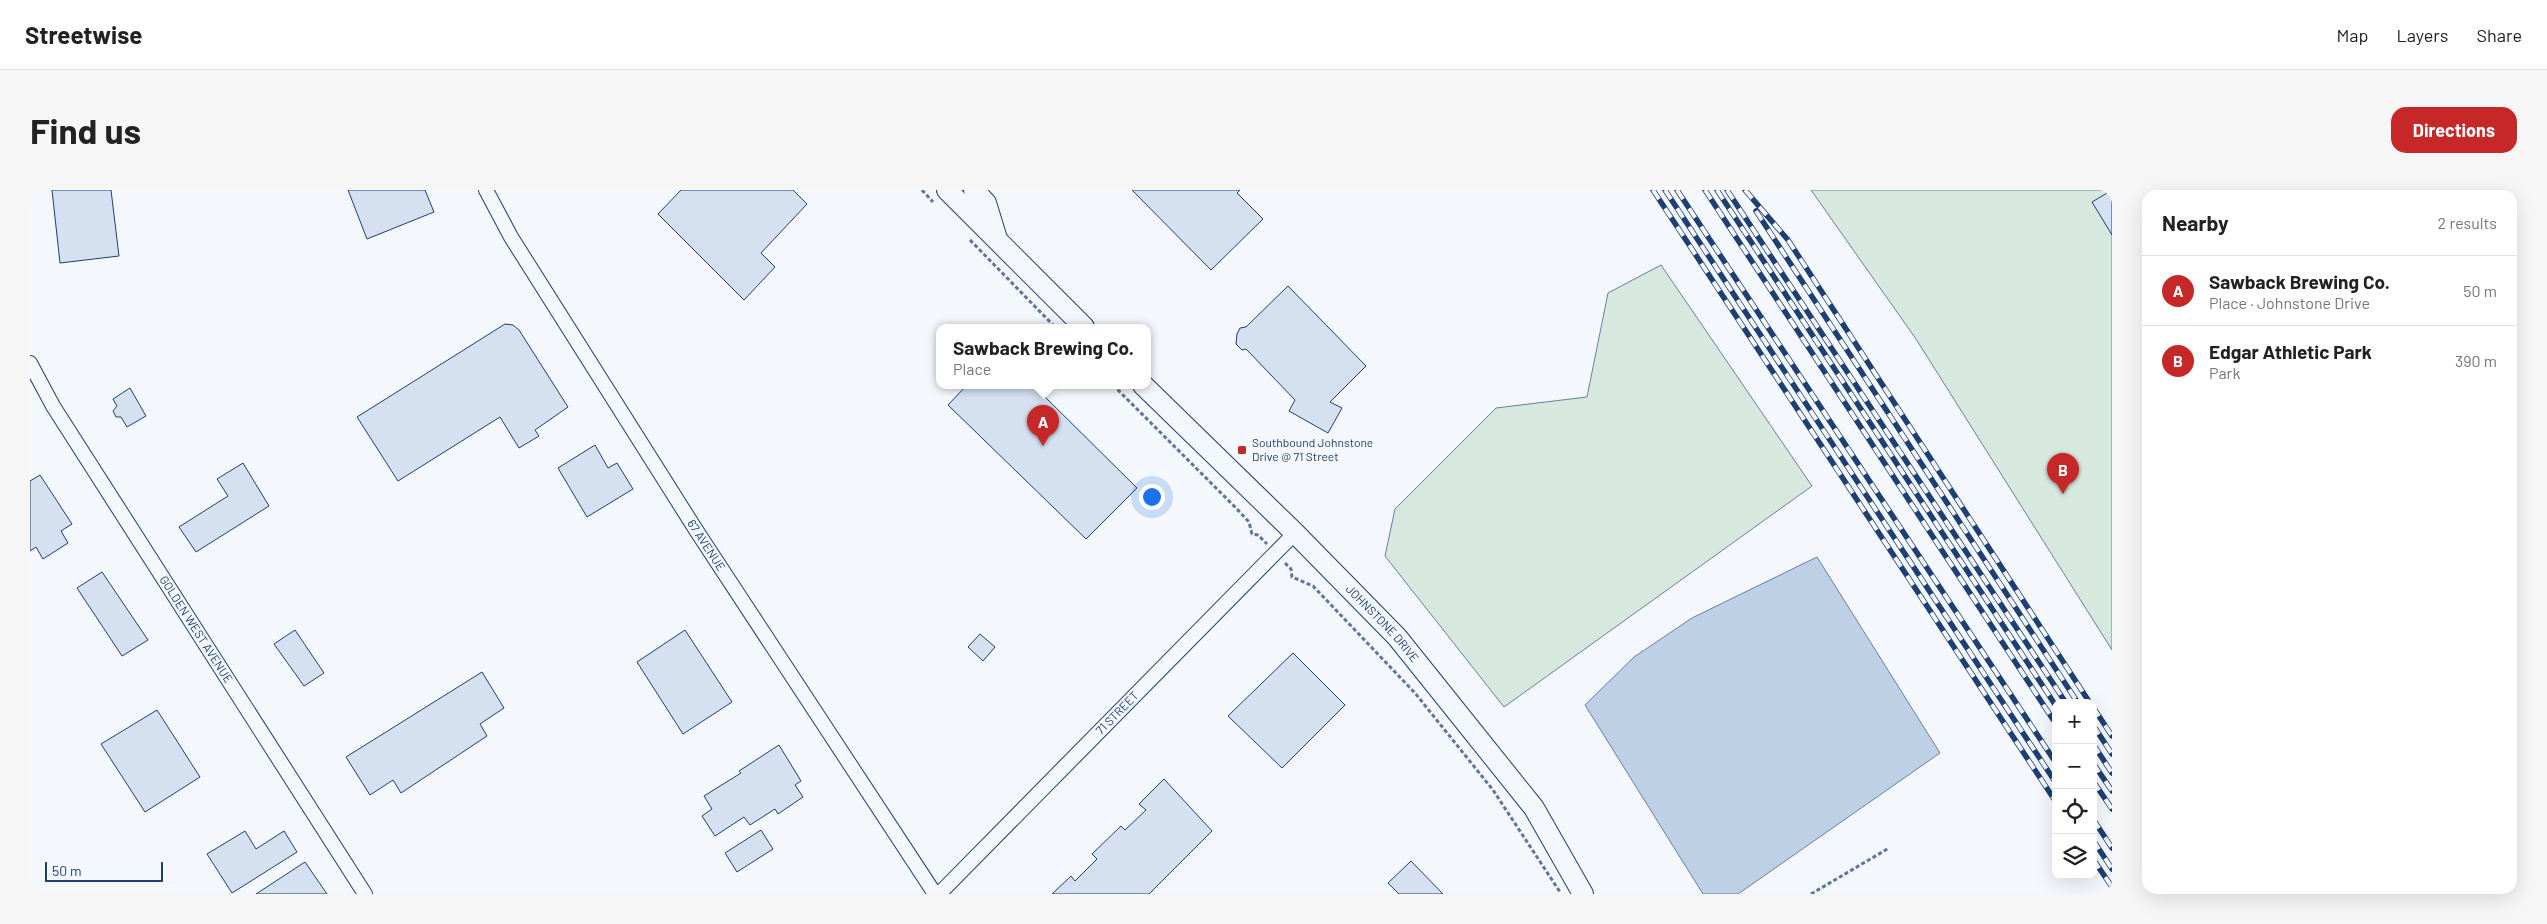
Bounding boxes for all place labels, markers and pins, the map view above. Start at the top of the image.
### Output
pin: A [1027,405,1059,446]
place label: Southbound Johnstone Drive @ 71 Street [1252,435,1373,463]
marker: Southbound Johnstone Drive @ 71 Street [1236,444,1248,456]
pin: B [2047,453,2079,494]

